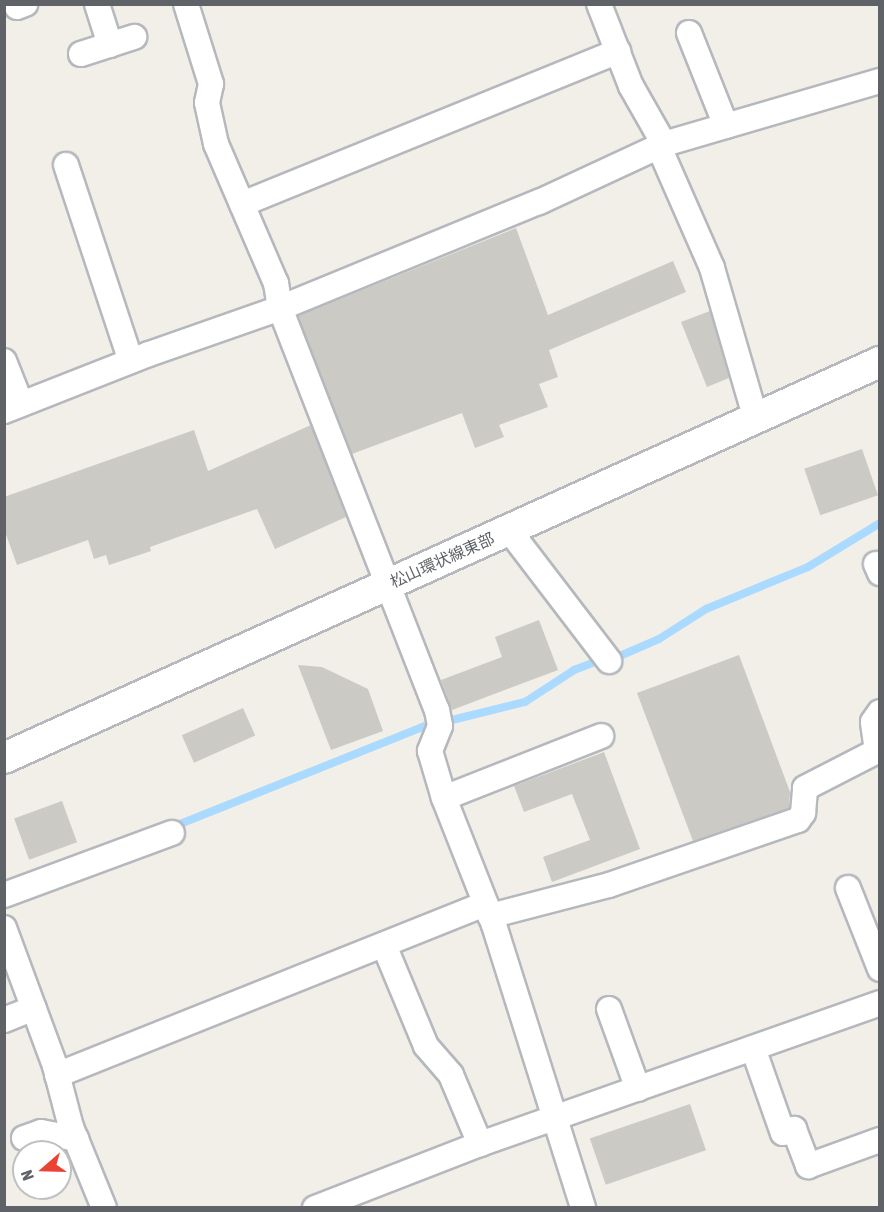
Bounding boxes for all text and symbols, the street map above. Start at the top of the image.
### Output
street label: 松山環状線東部 [387,528,497,592]
north arrow [12,1140,72,1200]
text: N [17,1168,37,1183]

